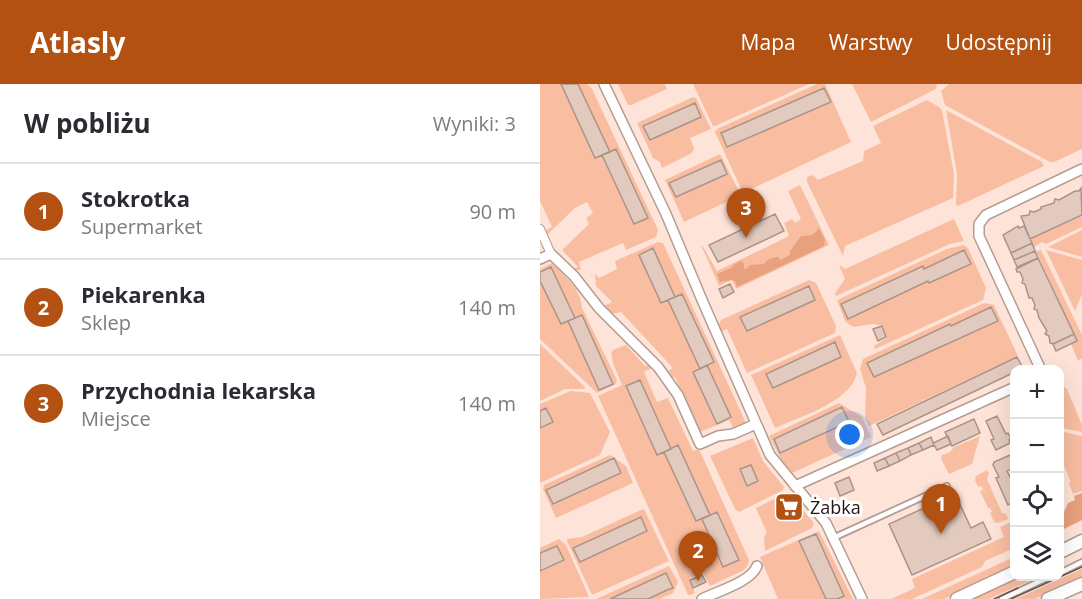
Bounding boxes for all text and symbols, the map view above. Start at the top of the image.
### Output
text: Atlasly [30,23,125,61]
text: Mapa [741,28,796,56]
text: Warstwy [829,28,913,56]
text: Udostępnij [946,28,1052,56]
text: W pobliżu [24,105,151,141]
text: Wyniki: 3 [433,110,516,137]
text: Stokrotka [81,183,190,213]
pin: 3 [726,188,766,238]
text: 1 [38,198,49,225]
text: 90 m [469,198,516,225]
text: Supermarket [81,213,203,240]
text: Piekarenka [81,279,206,309]
text: 2 [38,294,49,321]
text: 140 m [458,294,516,321]
text: Sklep [81,309,131,336]
map controls [1010,365,1064,581]
button: + [1010,365,1064,419]
text: Przychodnia lekarska [81,375,316,405]
text: 3 [38,390,49,417]
text: 140 m [458,390,516,417]
text: Miejsce [81,405,151,432]
button: − [1010,419,1064,473]
your location [835,420,864,449]
button: locate [1010,473,1064,527]
pin: 1 [922,484,960,534]
supermarket icon: Żabka [773,491,805,523]
place label: Żabka [810,495,861,519]
button: layers [1010,527,1064,581]
pin: 2 [678,532,718,581]

